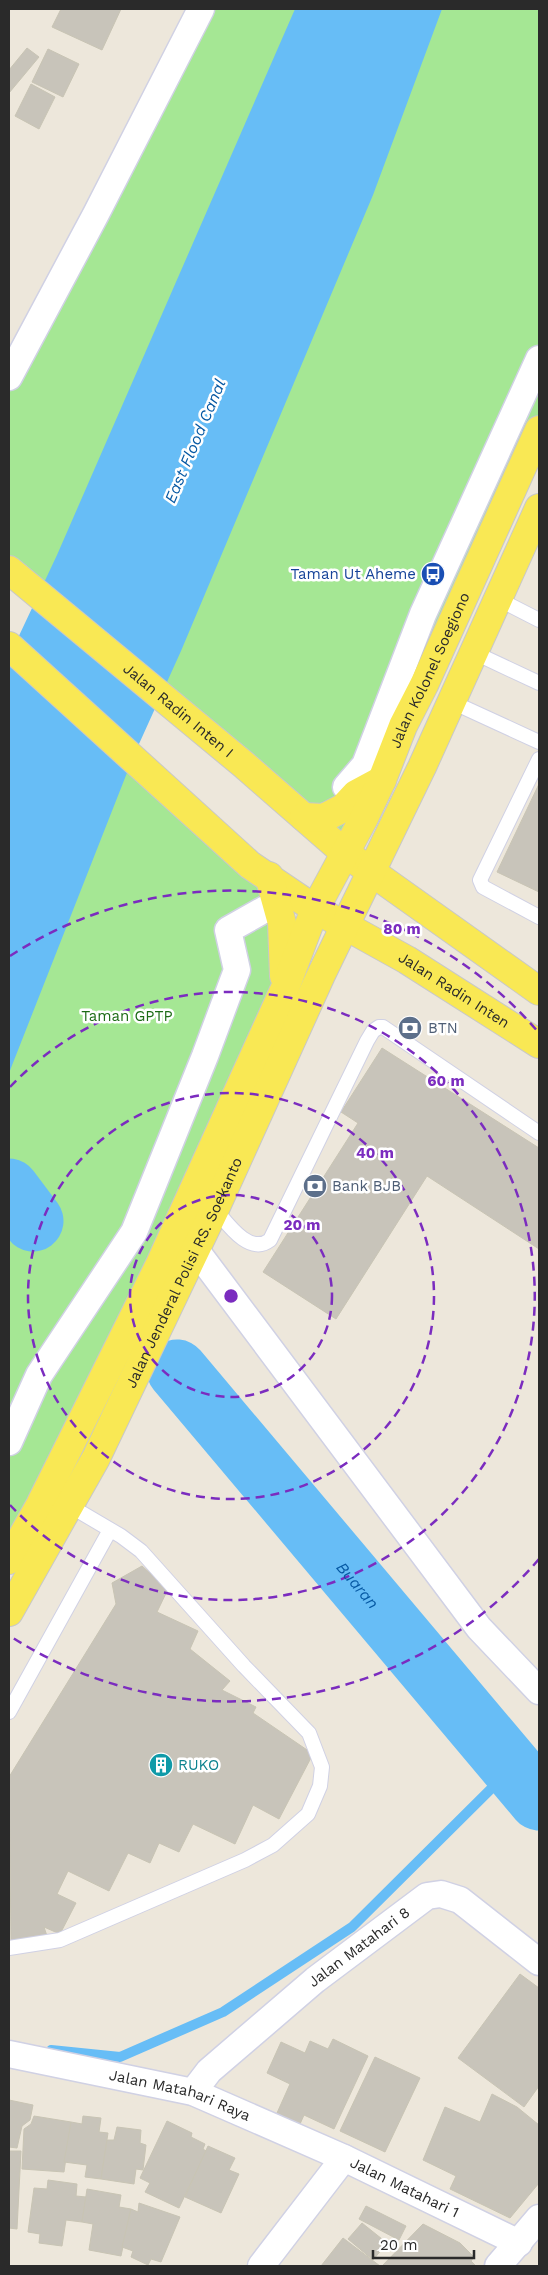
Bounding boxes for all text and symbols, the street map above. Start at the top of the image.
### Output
water label: East Flood Canal [160,376,230,506]
bus stop icon: Taman Ut Aheme [420,561,446,587]
place label: Taman Ut Aheme [291,565,416,583]
street label: Jalan Kolonel Soegiono [386,590,474,751]
street label: Jalan Radin Inten I [120,659,237,761]
text: 80 m [383,920,421,938]
street label: Jalan Radin Inten [395,948,513,1032]
park label: Taman GPTP [81,1007,173,1025]
bank icon: BTN [397,1015,423,1041]
place label: BTN [428,1019,458,1037]
text: 60 m [427,1072,465,1090]
text: 40 m [356,1144,394,1162]
street label: Jalan Jenderal Polisi RS. Soekanto [122,1155,246,1391]
bank icon: Bank BJB [302,1173,328,1199]
place label: Bank BJB [332,1177,401,1195]
text: 20 m [283,1216,321,1234]
centre of rings [222,1287,240,1305]
water label: Buaran [333,1558,383,1612]
building icon: RUKO [148,1752,174,1778]
place label: RUKO [178,1756,219,1774]
street label: Jalan Matahari 8 [304,1903,413,1991]
street label: Jalan Matahari Raya [108,2066,254,2125]
street label: Jalan Matahari 1 [347,2153,462,2221]
scale bar [373,2228,474,2260]
text: 20 m [380,2236,418,2254]

